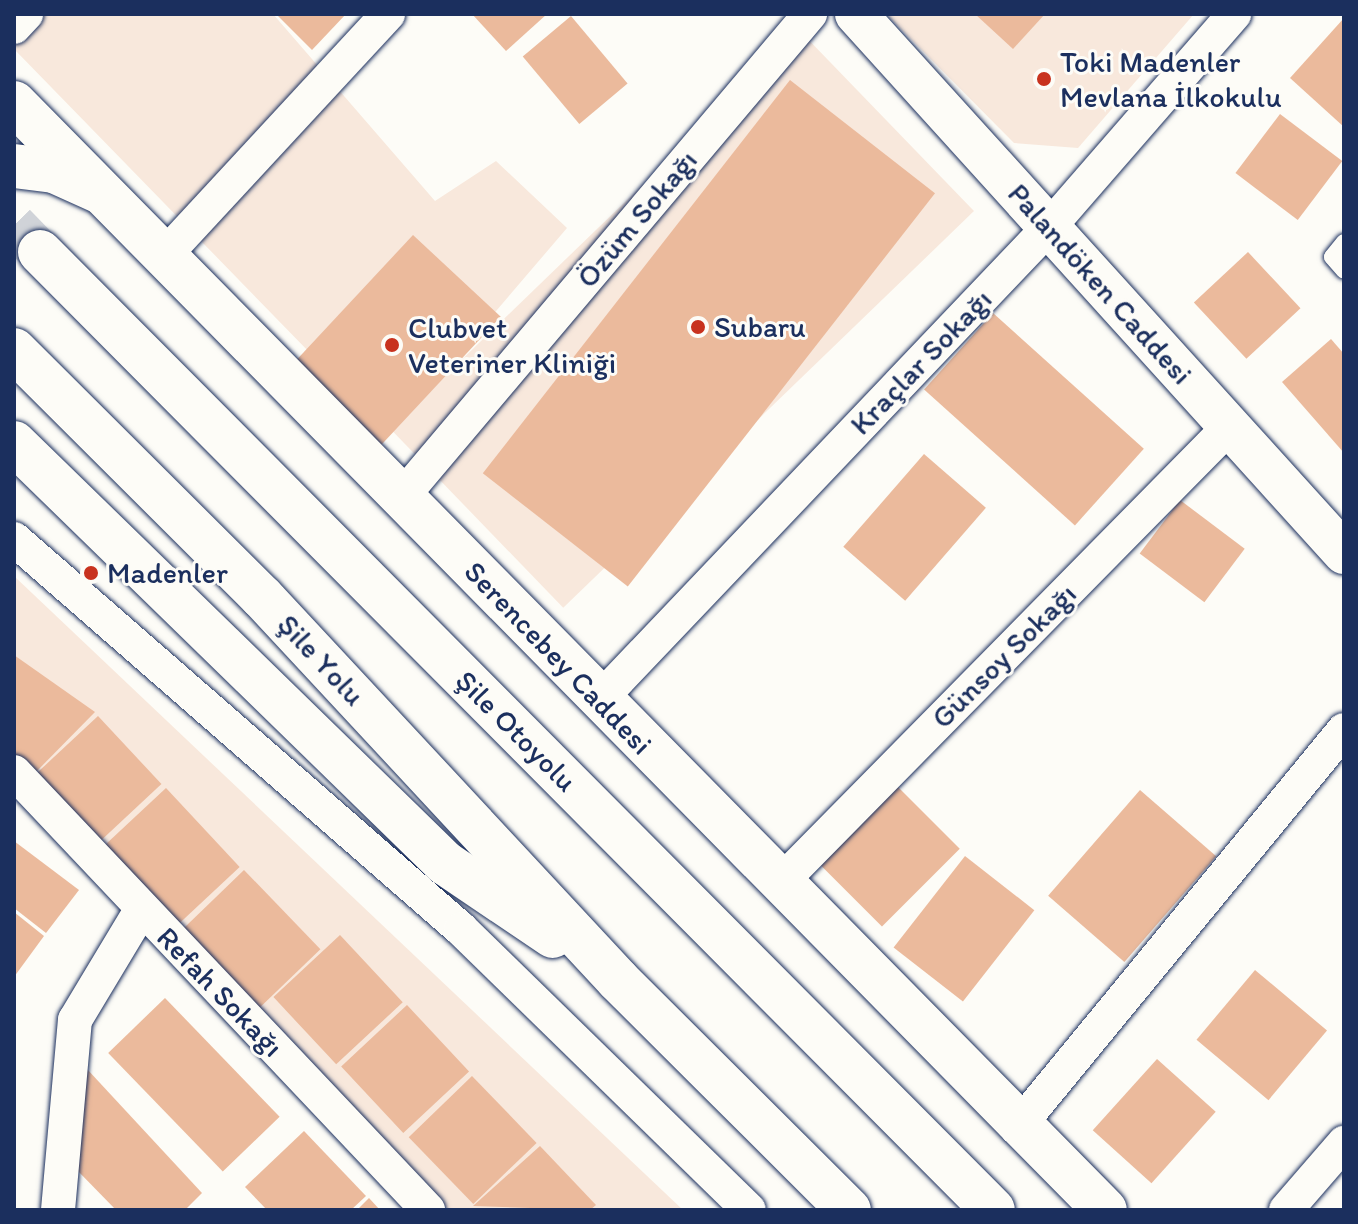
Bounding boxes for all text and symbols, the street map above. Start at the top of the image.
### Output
place label: Toki Madenler Mevlana İlkokulu [1060,44,1282,114]
marker: Toki Madenler Mevlana İlkokulu [1035,70,1053,88]
street label: Özüm Sokağı [569,143,705,295]
street label: Palandöken Caddesi [1000,176,1200,392]
street label: Kraçlar Sokağı [843,282,999,442]
place label: Subaru [714,309,806,345]
place label: Clubvet Veteriner Kliniği [408,310,615,380]
marker: Subaru [689,318,707,336]
marker: Clubvet Veteriner Kliniği [383,336,401,354]
street label: Serencebey Caddesi [456,554,660,762]
place label: Madenler [107,555,228,591]
marker: Madenler [82,564,100,582]
street label: Günsoy Sokağı [924,576,1084,736]
street label: Şile Yolu [271,608,371,712]
street label: Şile Otoyolu [448,663,584,799]
street label: Refah Sokağı [149,920,291,1064]

